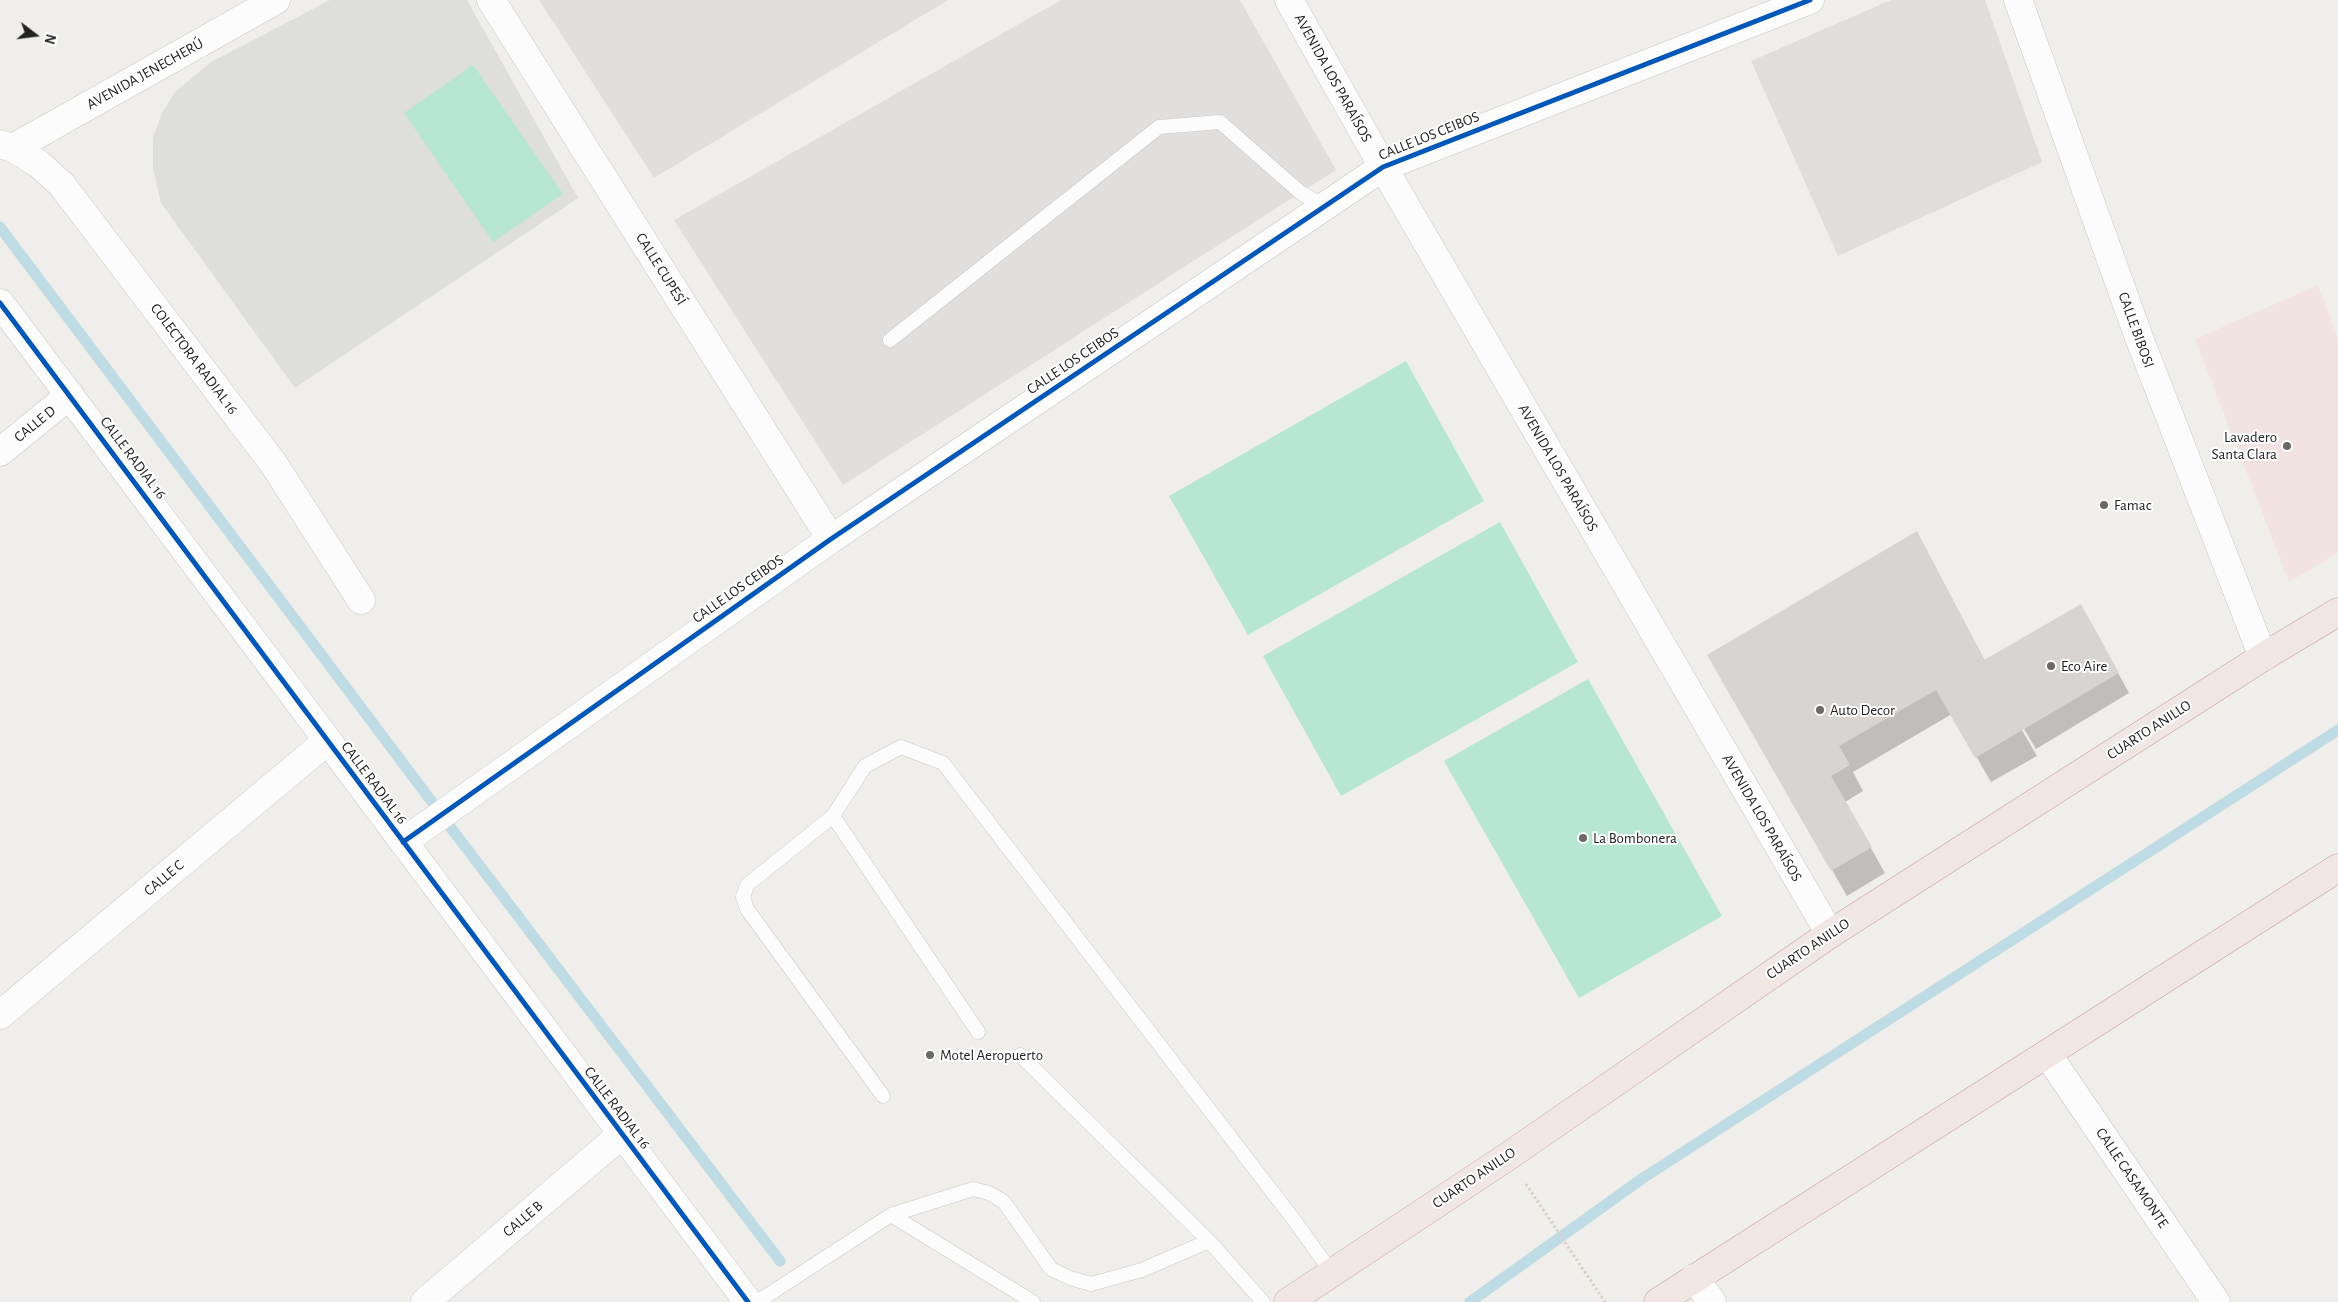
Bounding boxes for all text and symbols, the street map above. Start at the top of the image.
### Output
north arrow [10,10,60,60]
street label: AVENIDA LOS PARAÍSOS [1290,11,1376,145]
text: N [41,32,58,45]
street label: AVENIDA JENECHERÚ [83,34,207,114]
street label: CALLE LOS CEIBOS [1376,108,1482,164]
street label: CALLE CUPESÍ [632,229,690,309]
street label: CALLE BIBOSI [2114,290,2158,370]
street label: COLECTORA RADIAL 16 [146,300,242,418]
street label: CALLE LOS CEIBOS [1024,324,1122,398]
street label: AVENIDA LOS PARAÍSOS [1514,401,1602,535]
street label: CALLE D [11,402,59,446]
street label: CALLE RADIAL 16 [96,413,170,503]
place label: Lavadero Santa Clara [2212,428,2277,463]
marker: Lavadero Santa Clara [2281,440,2293,452]
place label: Famac [2114,496,2152,514]
marker: Famac [2098,499,2110,511]
street label: CALLE LOS CEIBOS [689,551,787,627]
place label: Eco Aire [2061,657,2107,675]
marker: Eco Aire [2045,660,2057,672]
street label: CUARTO ANILLO [2104,696,2194,764]
place label: Auto Decor [1830,701,1895,719]
marker: Auto Decor [1814,704,1826,716]
street label: CALLE RADIAL 16 [337,738,411,828]
street label: AVENIDA LOS PARAÍSOS [1718,751,1806,885]
place label: La Bombonera [1593,829,1677,847]
marker: La Bombonera [1577,832,1589,844]
street label: CALLE C [140,856,188,900]
street label: CUARTO ANILLO [1763,915,1853,983]
place label: Motel Aeropuerto [940,1046,1043,1064]
marker: Motel Aeropuerto [924,1049,936,1061]
street label: CALLE RADIAL 16 [580,1063,654,1153]
street label: CALLE CASAMONTE [2092,1125,2172,1231]
street label: CUARTO ANILLO [1429,1144,1519,1212]
street label: CALLE B [499,1197,547,1241]

